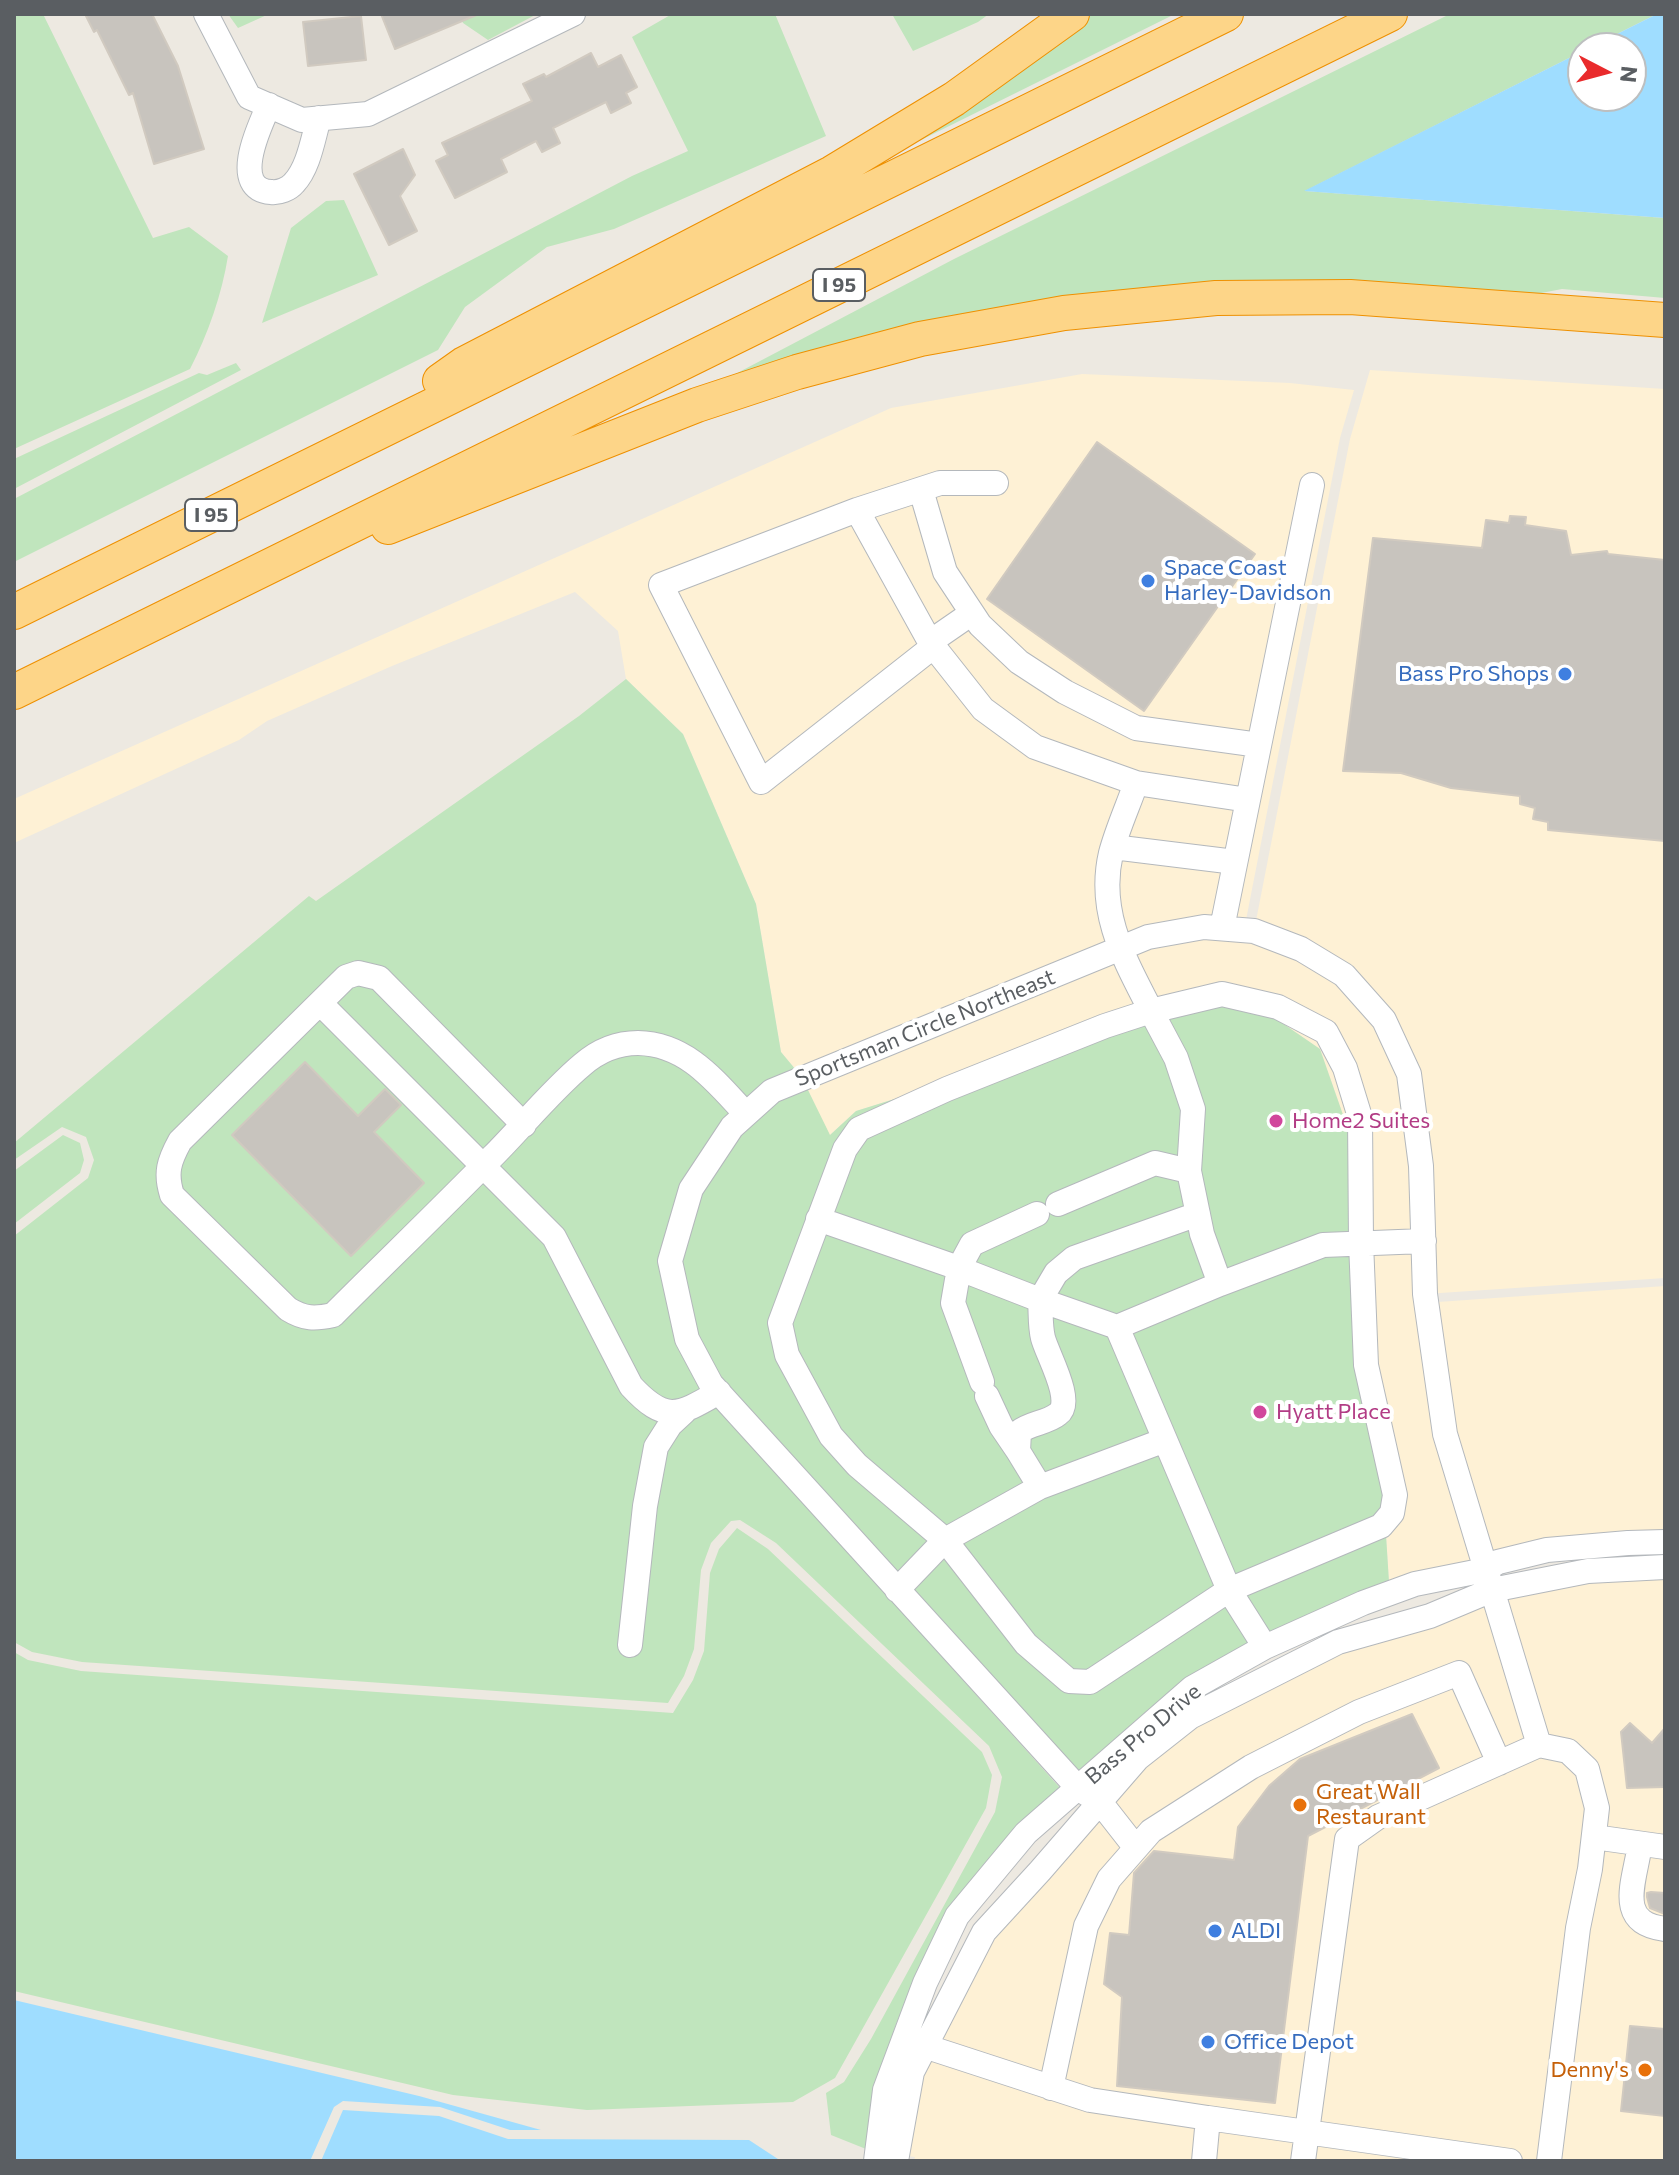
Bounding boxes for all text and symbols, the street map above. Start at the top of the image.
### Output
north arrow [1567,32,1647,112]
text: N [1615,65,1644,84]
road number: I 95 [813,269,865,301]
road number: I 95 [185,499,237,531]
place label: Space Coast Harley-Davidson [1164,555,1331,606]
marker: Space Coast Harley-Davidson [1139,572,1157,590]
place label: Bass Pro Shops [1398,661,1549,687]
marker: Bass Pro Shops [1556,665,1574,683]
street label: Sportsman Circle Northeast [791,964,1059,1092]
place label: Home2 Suites [1292,1108,1430,1134]
marker: Home2 Suites [1267,1112,1285,1130]
place label: Hyatt Place [1276,1399,1391,1425]
marker: Hyatt Place [1251,1403,1269,1421]
street label: Bass Pro Drive [1080,1678,1206,1790]
place label: Great Wall Restaurant [1316,1779,1426,1830]
marker: Great Wall Restaurant [1291,1796,1309,1814]
place label: ALDI [1231,1918,1281,1944]
marker: ALDI [1206,1922,1224,1940]
place label: Office Depot [1224,2029,1354,2055]
marker: Office Depot [1199,2033,1217,2051]
place label: Denny's [1550,2057,1629,2083]
marker: Denny's [1636,2061,1654,2079]

